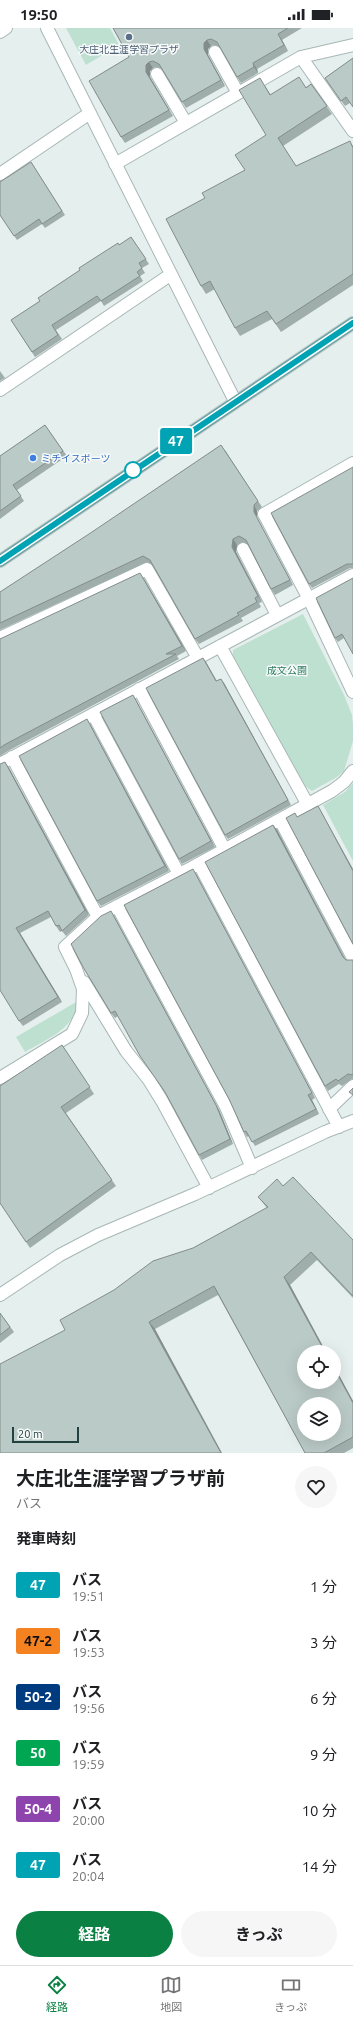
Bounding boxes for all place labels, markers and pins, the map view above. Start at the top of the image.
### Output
marker: 大庄北生涯学習プラザ [124,32,134,42]
place label: 大庄北生涯学習プラザ [79,44,179,55]
marker: ミチイスポーツ [28,453,38,463]
place label: ミチイスポーツ [41,453,111,464]
unlabelled marker [124,461,142,479]

